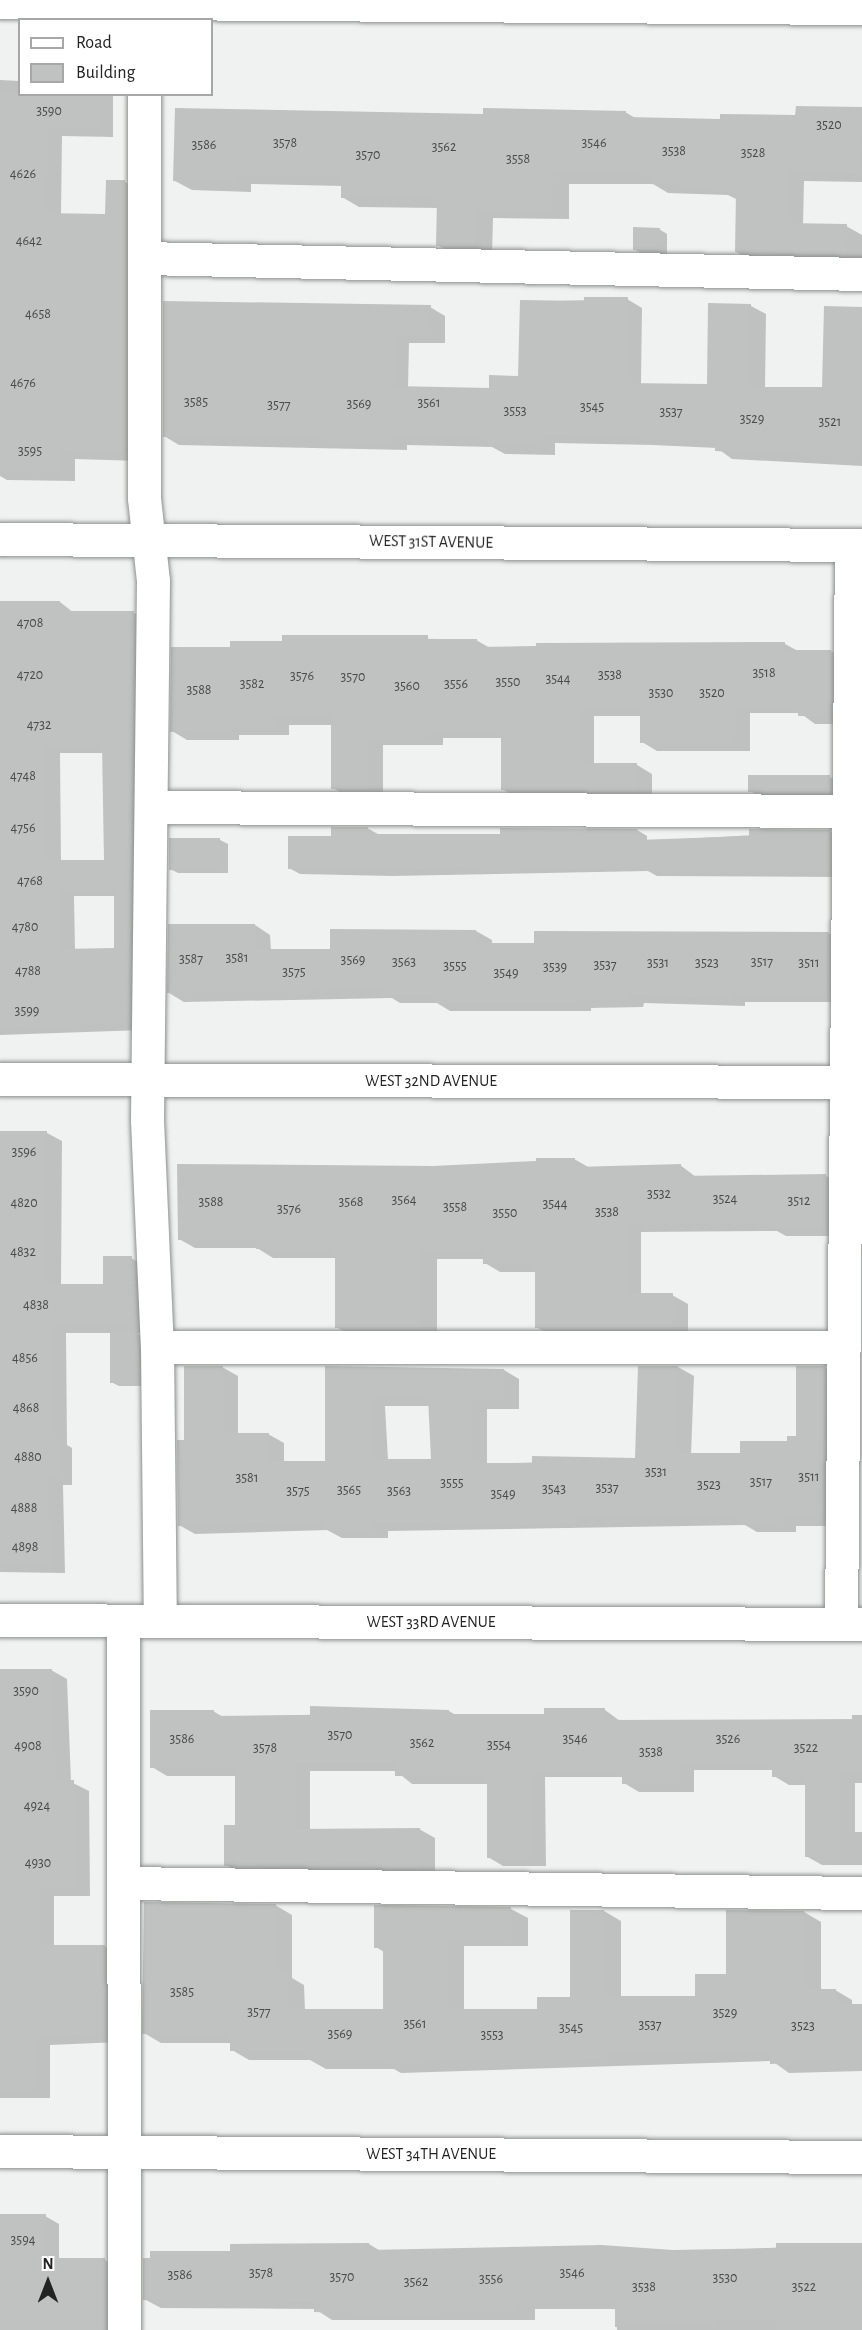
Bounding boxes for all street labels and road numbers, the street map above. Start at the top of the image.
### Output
street label: WEST 31ST AVENUE [369,531,493,553]
street label: WEST 32ND AVENUE [365,1071,497,1091]
street label: WEST 33RD AVENUE [366,1612,496,1632]
street label: WEST 34TH AVENUE [366,2144,496,2164]

